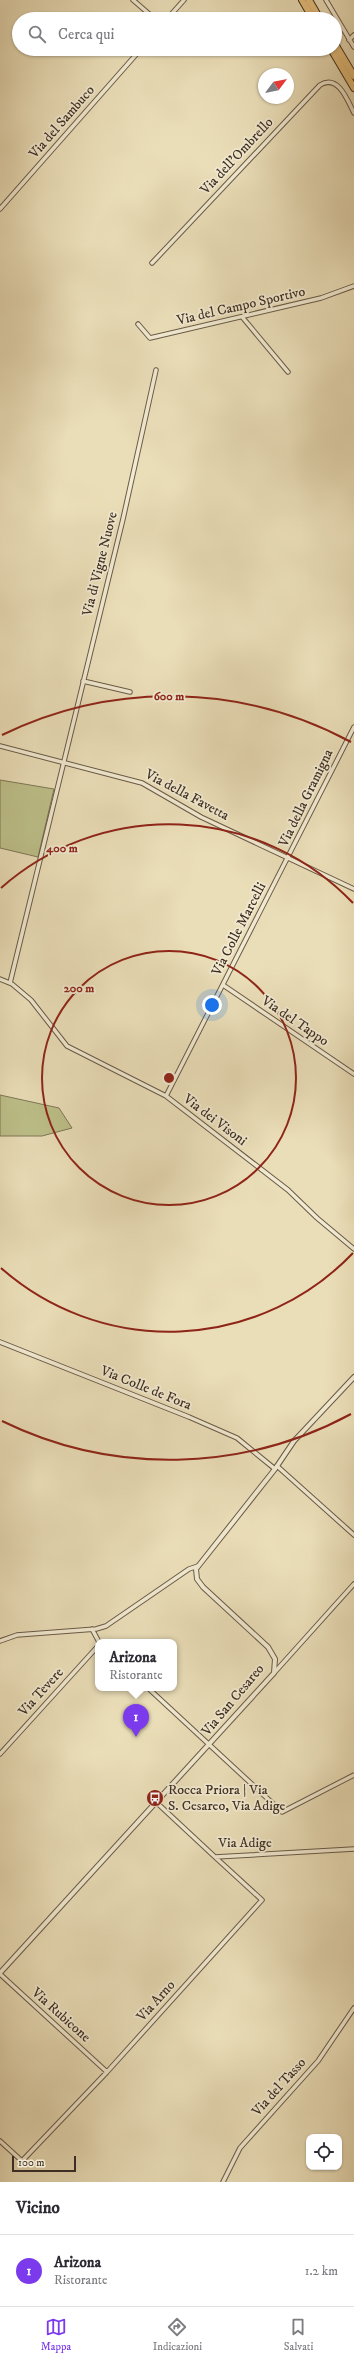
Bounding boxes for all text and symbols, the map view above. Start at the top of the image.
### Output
search box [12,12,342,56]
icon: search [26,23,48,45]
text: Cerca qui [58,25,114,44]
north arrow [258,68,294,104]
street label: Via del Sambuco [25,82,99,163]
street label: Via dell'Ombrello [196,113,278,199]
street label: Via del Campo Sportivo [174,282,307,330]
street label: Via di Vigne Nuove [78,510,122,619]
text: 600 m [154,689,184,704]
street label: Via della Gramigna [274,746,337,851]
street label: Via della Favetta [141,765,232,825]
text: 400 m [45,841,78,856]
street label: Via Colle Marcelli [207,879,270,980]
text: 200 m [64,981,94,996]
street label: Via del Tappo [257,991,332,1050]
your location [202,995,222,1015]
centre of rings [162,1071,176,1085]
street label: Via dei Visoni [179,1089,251,1150]
street label: Via Colle de Fora [97,1361,194,1414]
popup [95,1639,177,1691]
text: Arizona [109,1648,156,1667]
street label: Via San Cesareo [197,1660,268,1740]
street label: Via Tevere [14,1664,68,1721]
text: Ristorante [109,1667,163,1683]
pin: 1 [123,1704,149,1737]
place label: Rocca Priora | Via S. Cesareo, Via Adige [168,1781,286,1815]
bus stop icon: Rocca Priora | Via S. Cesareo, Via Adige [145,1788,165,1808]
street label: Via Adige [217,1834,272,1852]
street label: Via Arno [132,1976,179,2026]
street label: Via Rubicone [27,1983,94,2046]
street label: Via del Tasso [247,2054,310,2121]
map controls [306,2134,342,2170]
button: locate [306,2134,342,2170]
scale bar [12,2154,76,2173]
text: 100 m [18,2156,44,2170]
text: Vicino [16,2197,60,2219]
text: Arizona [54,2253,101,2272]
text: 1 [27,2263,31,2279]
text: 1.2 km [305,2263,338,2279]
text: Ristorante [54,2272,107,2288]
tab: Mappa [41,2316,71,2354]
tab: Indicazioni [153,2316,202,2354]
tab: Salvati [284,2316,313,2354]

